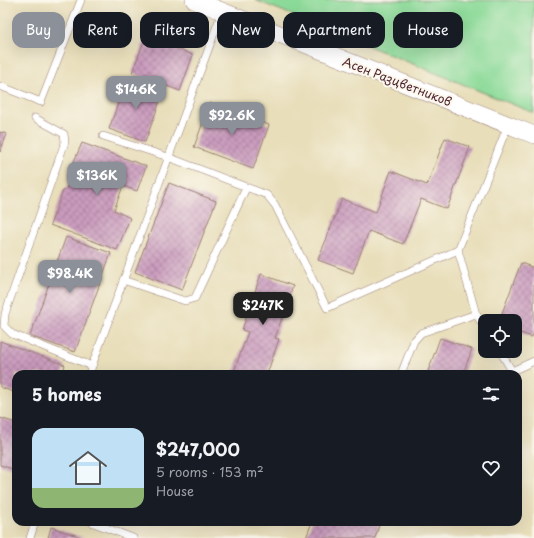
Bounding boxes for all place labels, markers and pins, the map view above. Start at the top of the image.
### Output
pin: $146K [108,76,164,110]
pin: $92.6K [199,102,265,136]
pin: $136K [69,162,125,196]
pin: $98.4K [37,260,103,294]
pin: $247K [235,292,291,326]

